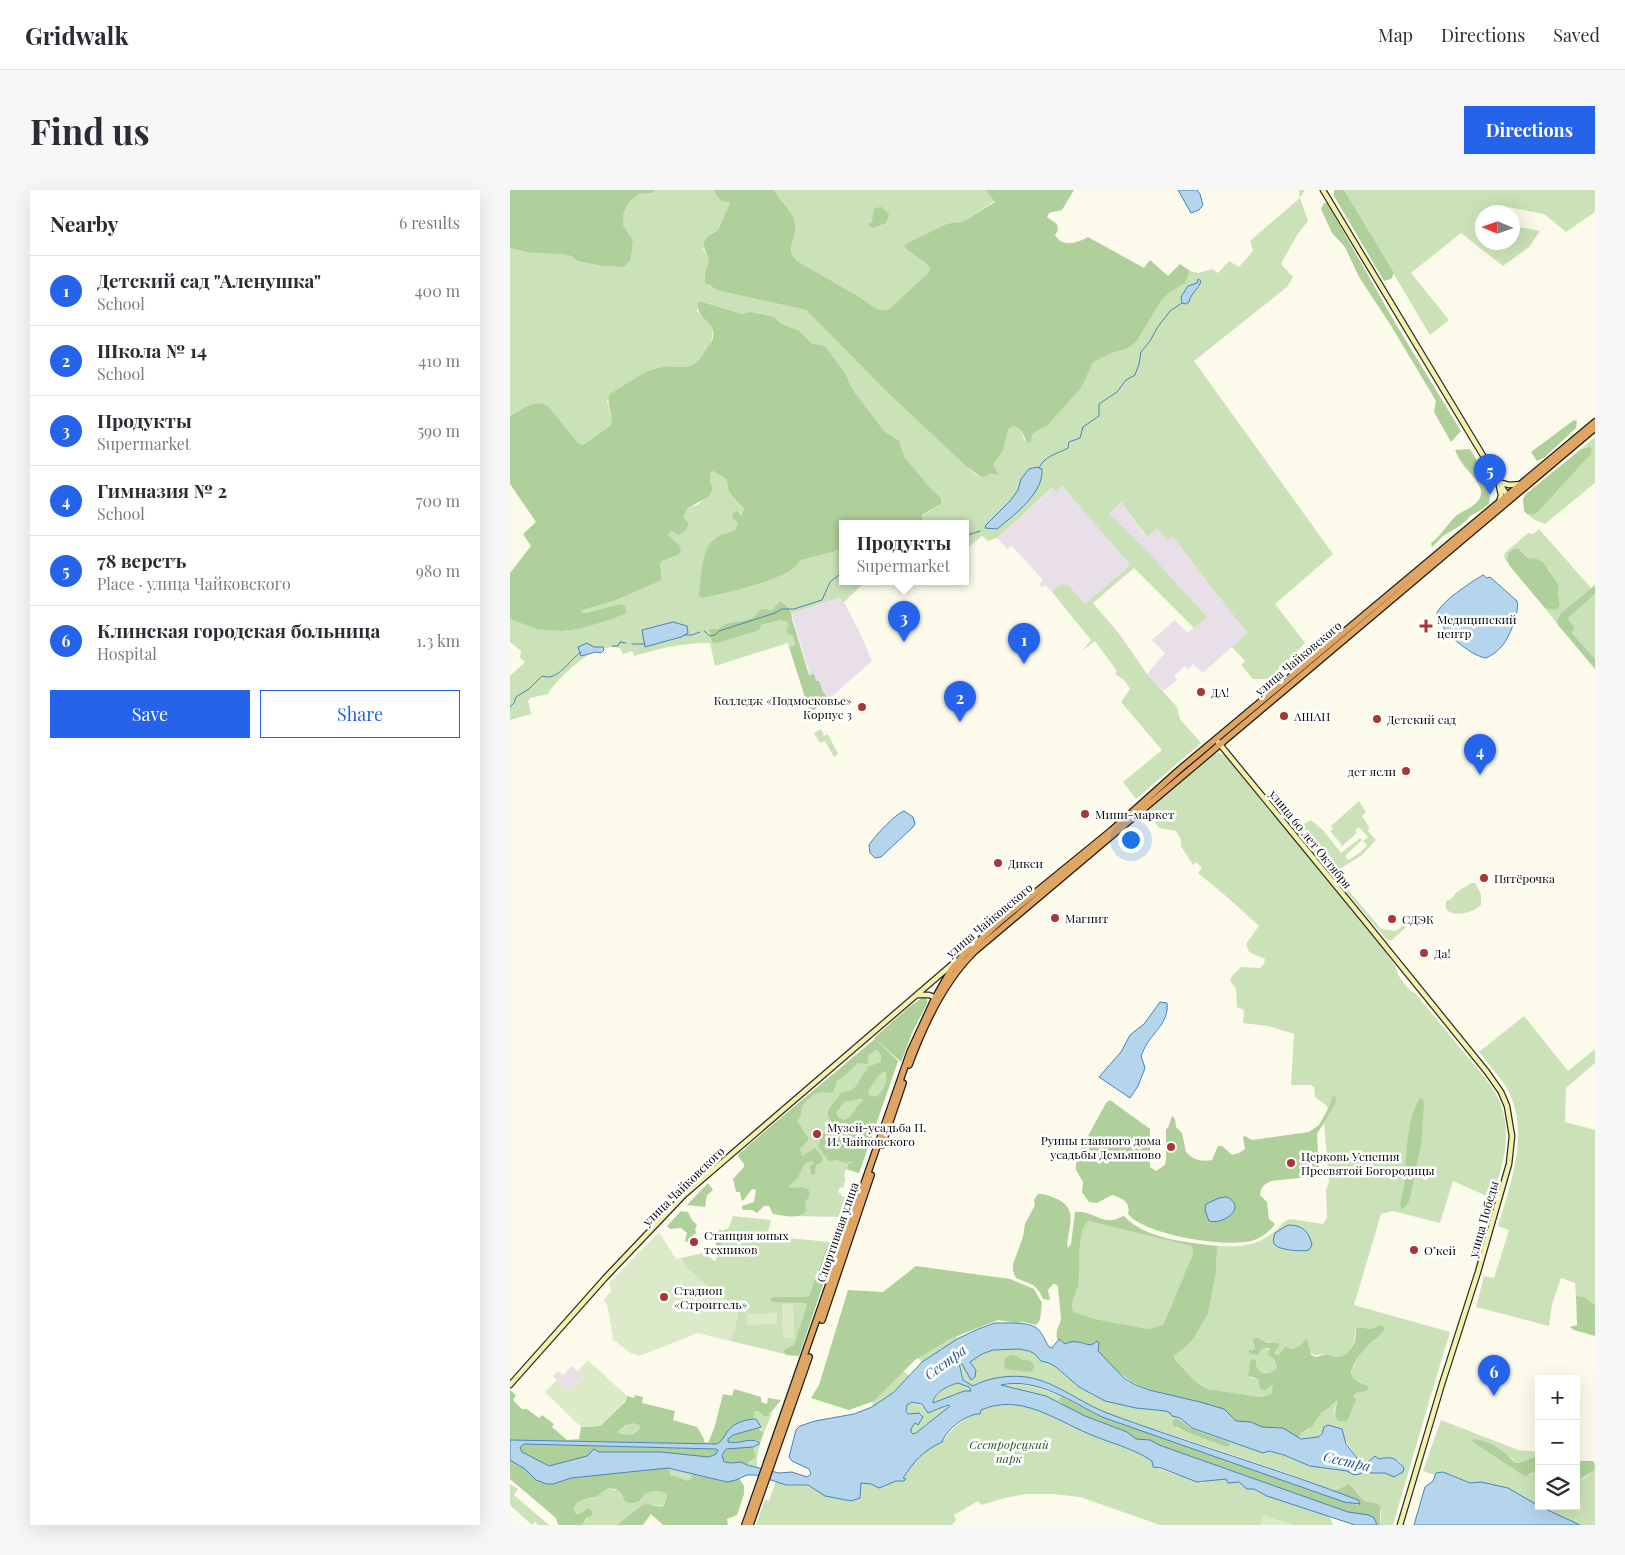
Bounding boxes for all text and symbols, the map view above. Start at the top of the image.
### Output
text: Gridwalk [25,19,128,51]
text: Map [1378,23,1413,47]
text: Directions [1441,23,1525,47]
text: Saved [1553,23,1600,47]
button: Directions [1464,106,1595,154]
text: Find us [30,107,150,154]
north arrow [1475,205,1520,250]
text: Nearby [50,209,119,237]
text: 6 results [399,212,460,233]
text: Детский сад "Аленушка" [97,267,321,293]
text: 1 [63,280,69,301]
text: 400 m [415,280,460,301]
text: School [97,293,145,314]
text: Школа № 14 [97,337,207,363]
text: 2 [62,350,70,371]
text: 410 m [418,350,460,371]
text: School [97,363,145,384]
text: Продукты [97,407,192,433]
text: 3 [62,420,70,441]
text: 590 m [417,420,460,441]
text: Supermarket [97,433,191,454]
pin: 5 [1474,454,1506,495]
text: Гимназия № 2 [97,477,227,503]
text: 4 [62,490,70,511]
text: 700 m [416,490,460,511]
text: School [97,503,145,524]
popup [839,520,969,585]
text: Продукты [857,529,951,555]
text: 78 верстъ [97,547,186,573]
text: Supermarket [857,555,950,576]
text: 5 [62,560,70,581]
text: 980 m [416,560,460,581]
text: Place · улица Чайковского [97,573,291,594]
pin: 3 [888,601,920,642]
place label: Медицинский центр [1437,611,1517,641]
text: Клинская городская больница [97,617,380,643]
street label: улица Чайковского [1251,617,1345,699]
marker: Медицинский центр [1419,619,1433,633]
pin: 1 [1008,623,1040,664]
text: 6 [62,630,70,651]
text: 1.3 km [416,630,460,651]
text: Hospital [97,643,157,664]
pin: 2 [944,681,976,722]
place label: ДА! [1211,684,1229,700]
marker: ДА! [1195,686,1207,698]
button: Save [50,690,250,738]
button: Share [260,690,460,738]
place label: Колледж «Подмосковье» Корпус 3 [714,692,852,722]
marker: Колледж «Подмосковье» Корпус 3 [856,701,868,713]
place label: AШАН [1293,708,1330,724]
marker: AШАН [1278,710,1290,722]
place label: Детский сад [1387,711,1457,727]
marker: Детский сад [1371,713,1383,725]
pin: 4 [1464,734,1496,775]
place label: дет ясли [1348,763,1396,779]
marker: дет ясли [1400,765,1412,777]
street label: улица 60 лет Октября [1266,786,1356,892]
place label: Мини-маркет [1095,806,1175,822]
marker: Мини-маркет [1079,808,1091,820]
your location [1118,827,1144,853]
place label: Дикси [1008,855,1044,871]
marker: Дикси [992,857,1004,869]
place label: Пятёрочка [1494,870,1555,886]
marker: Пятёрочка [1478,872,1490,884]
street label: улица Чайковского [942,879,1036,961]
place label: Магнит [1065,910,1109,926]
place label: СДЭК [1402,911,1434,927]
marker: Магнит [1049,912,1061,924]
marker: СДЭК [1386,913,1398,925]
place label: Да! [1434,945,1451,961]
marker: Да! [1418,947,1430,959]
place label: Музей-усадьба П. И. Чайковского [827,1119,926,1149]
marker: Музей-усадьба П. И. Чайковского [811,1128,823,1140]
place label: Руины главного дома усадьбы Демьяново [1041,1132,1161,1162]
marker: Руины главного дома усадьбы Демьяново [1165,1141,1177,1153]
street label: улица Чайковского [638,1142,728,1230]
place label: Церковь Успения Пресвятой Богородицы [1301,1148,1435,1178]
marker: Церковь Успения Пресвятой Богородицы [1285,1157,1297,1169]
street label: улица Победы [1464,1179,1502,1260]
street label: Спортивная улица [812,1180,862,1284]
place label: Станция юных техников [704,1227,789,1257]
marker: Станция юных техников [688,1236,700,1248]
place label: О’кей [1424,1242,1457,1258]
marker: О’кей [1408,1244,1420,1256]
place label: Стадион «Строитель» [674,1282,747,1312]
marker: Стадион «Строитель» [658,1291,670,1303]
water label: Сестра [920,1340,970,1384]
pin: 6 [1478,1355,1510,1396]
map controls [1535,1375,1580,1510]
button: + [1535,1375,1580,1420]
button: − [1535,1420,1580,1465]
park label: Сестрорецкий парк [969,1436,1049,1466]
water label: Сестра [1322,1446,1372,1476]
button: layers [1535,1465,1580,1510]

